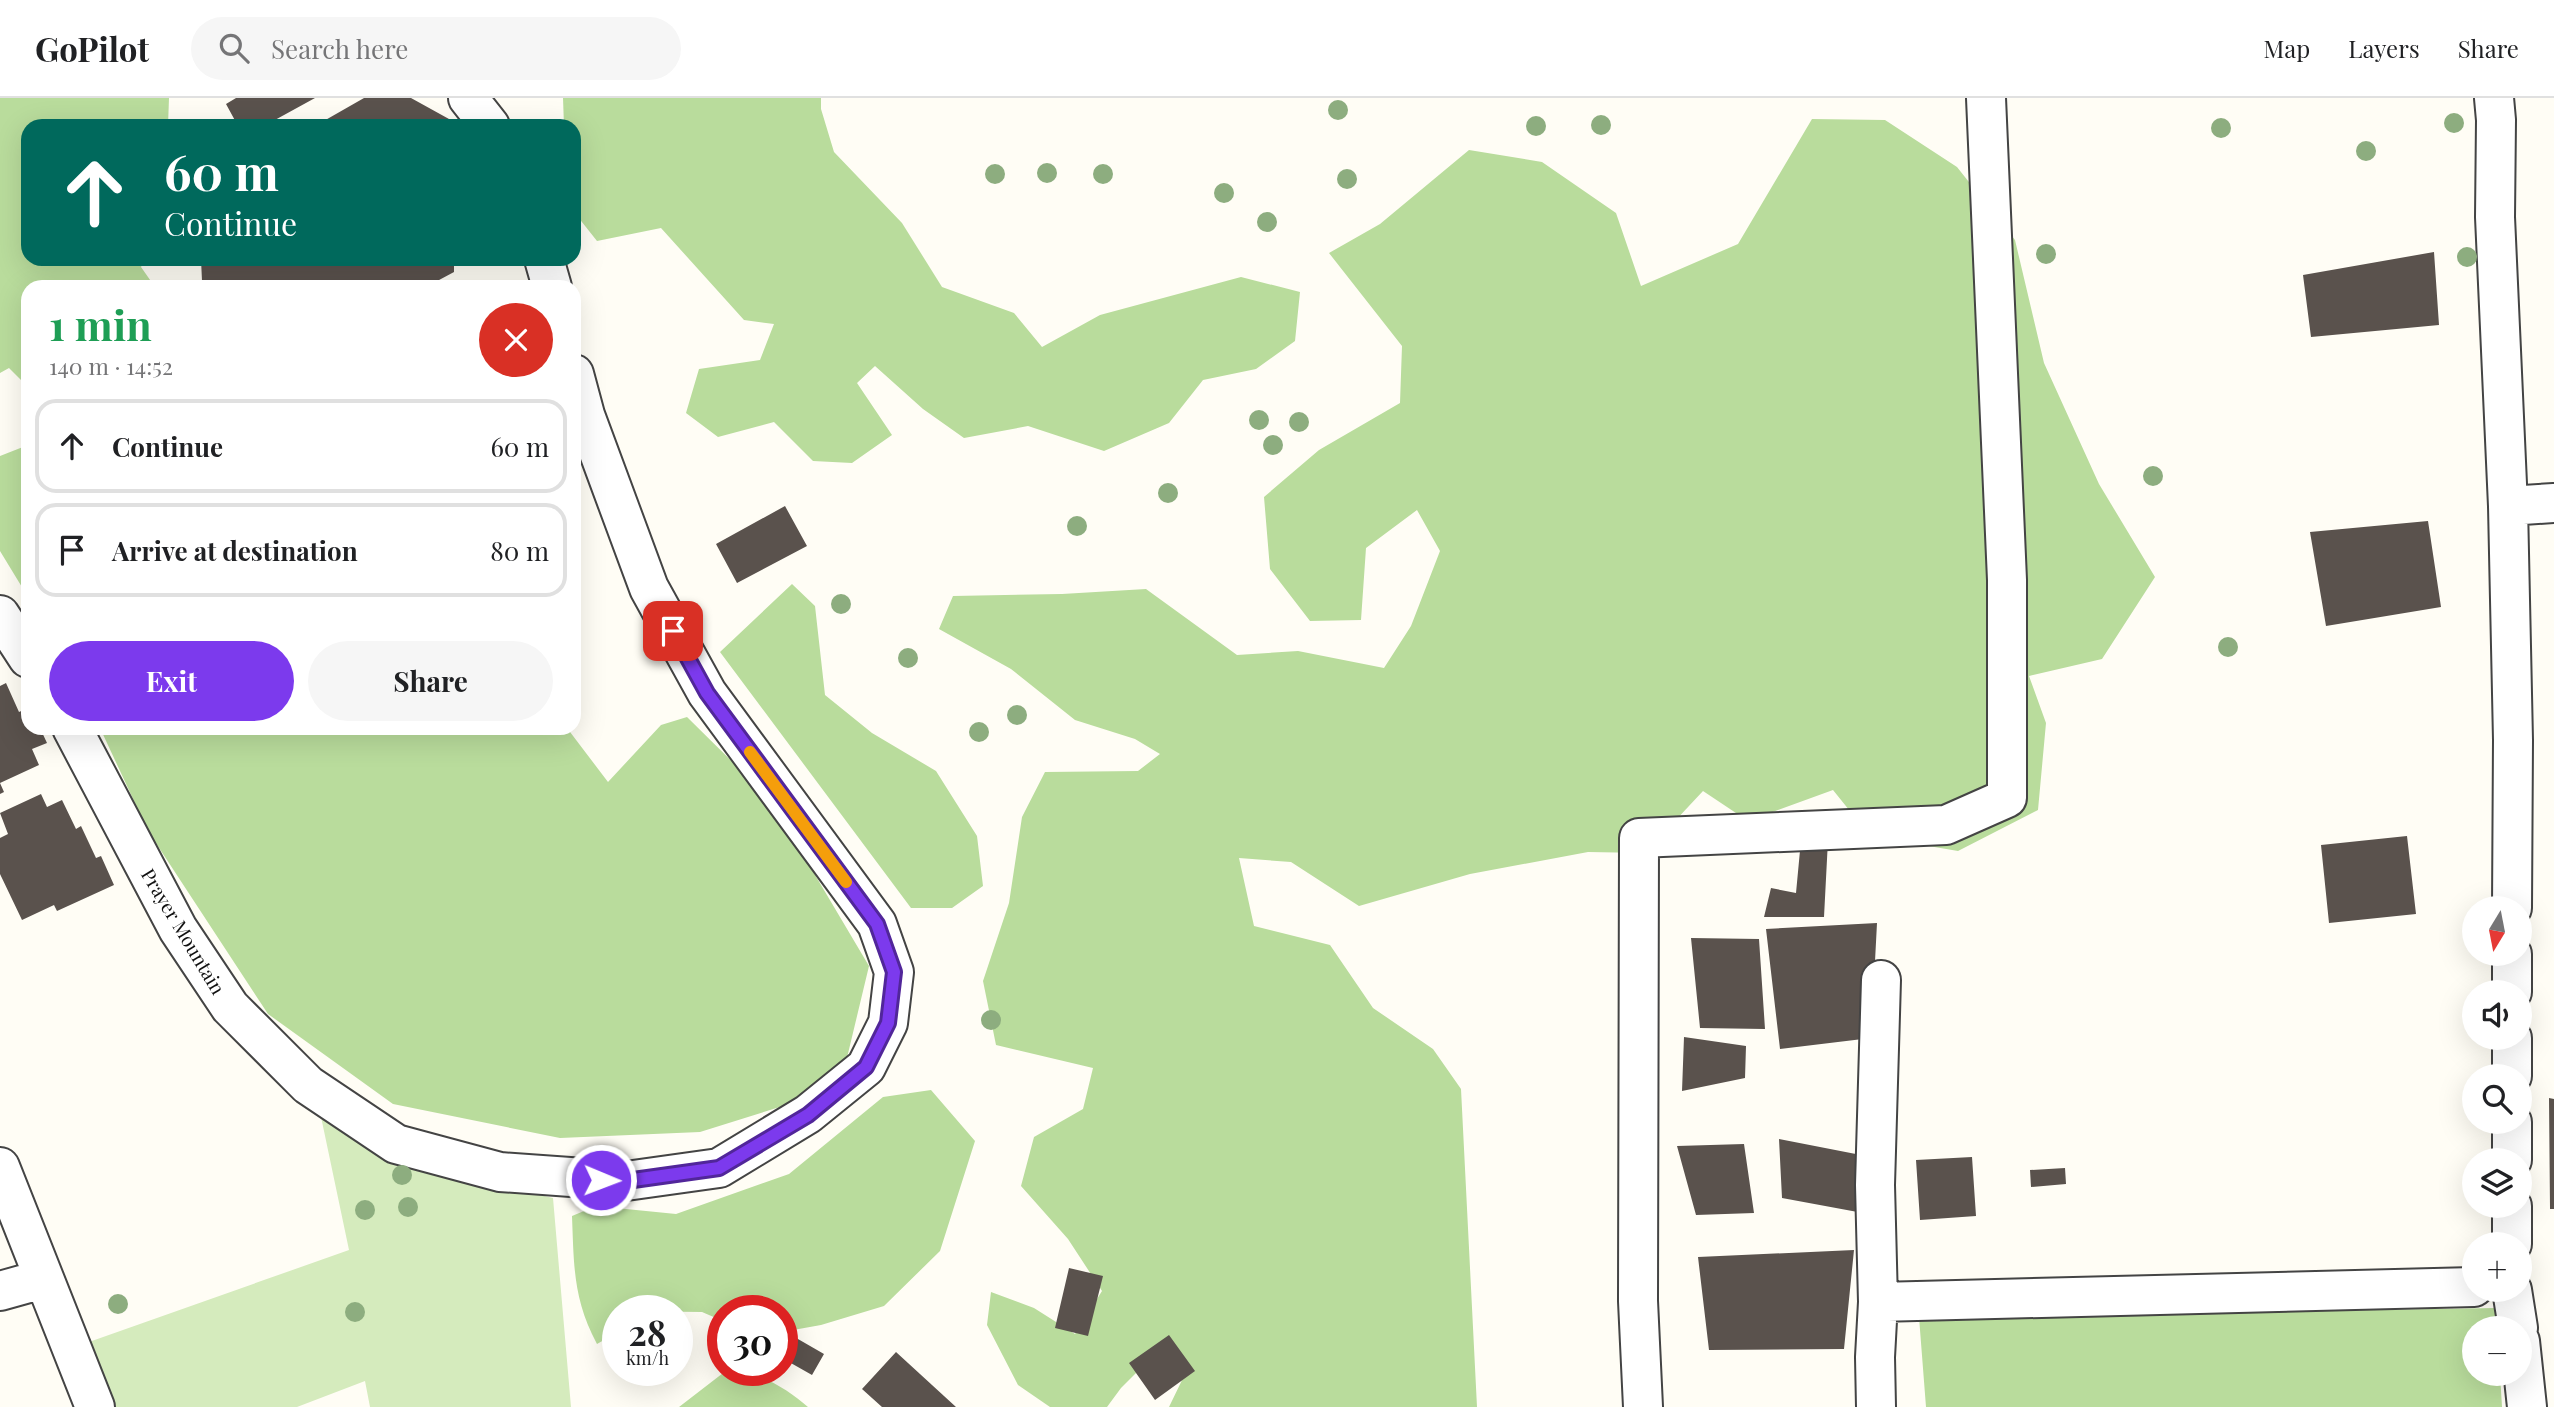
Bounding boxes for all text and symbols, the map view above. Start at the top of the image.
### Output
search box [191,17,681,80]
text: GoPilot [35,26,149,70]
icon: search [215,29,253,67]
text: Search here [271,31,408,66]
text: Map [2264,32,2310,64]
text: Layers [2348,32,2420,64]
text: Share [2458,32,2519,64]
text: 60 m [164,138,279,203]
icon: ahead [49,147,140,238]
text: Continue [164,201,297,244]
text: 1 min [49,296,152,352]
button: close [479,303,553,377]
text: 140 m · 14:52 [49,350,173,381]
icon: ahead [53,427,91,465]
text: Continue [112,429,223,464]
text: 60 m [490,429,549,464]
icon: arrive [53,531,91,569]
text: Arrive at destination [112,533,358,568]
text: 80 m [490,533,549,568]
pin [643,601,703,661]
icon: arrive [654,612,692,650]
button: Exit [49,641,294,721]
button: Share [308,641,553,721]
street label: Prayer Mountain [136,863,232,999]
north arrow [2462,896,2532,966]
map controls [2462,896,2532,1386]
button: sound [2462,980,2532,1050]
button: search [2462,1064,2532,1134]
position arrow [564,1143,638,1217]
button: layers [2462,1148,2532,1218]
button: + [2462,1232,2532,1302]
speed limit sign: 30 [707,1295,798,1386]
text: 28 [629,1308,666,1355]
button: − [2462,1316,2532,1386]
text: km/h [626,1346,669,1370]

